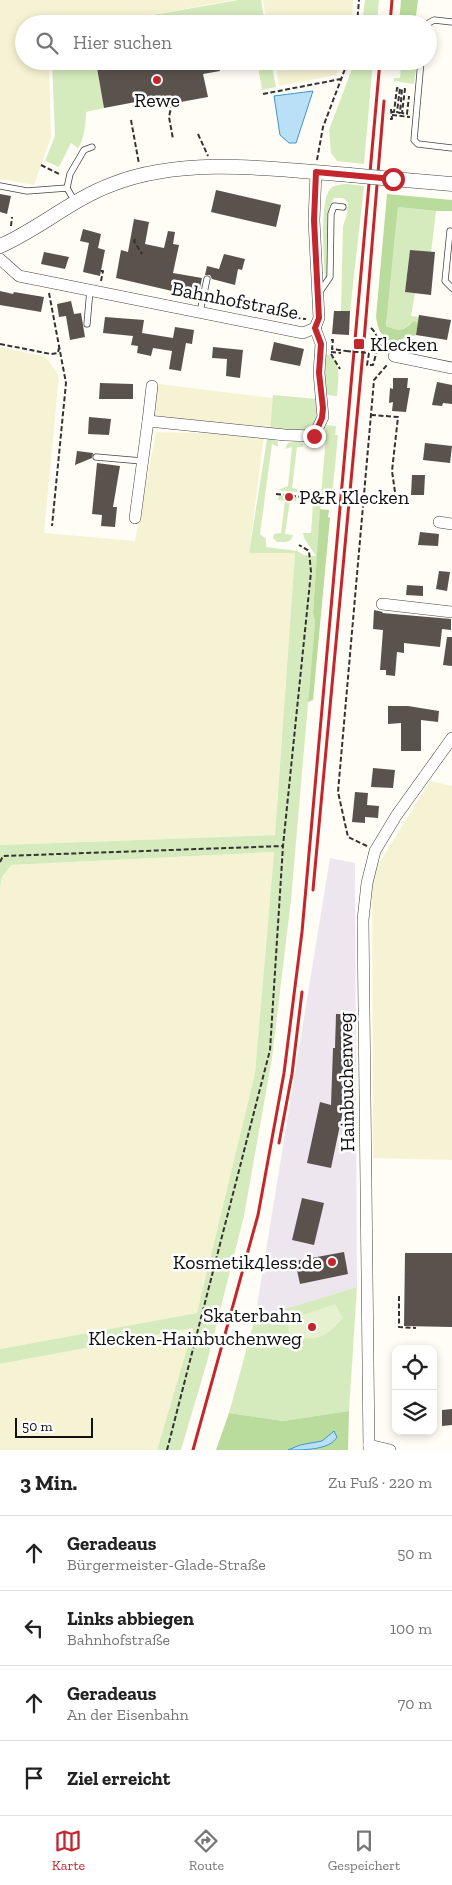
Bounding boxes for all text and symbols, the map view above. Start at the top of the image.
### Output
search box [15,15,437,70]
icon: search [33,29,61,57]
text: Hier suchen [73,31,172,54]
marker: Rewe [151,74,163,86]
place label: Rewe [134,88,180,112]
route start [382,168,405,191]
street label: Bahnhofstraße [169,276,301,324]
place label: Klecken [370,332,438,356]
marker: Klecken [352,337,366,351]
route end [303,425,326,448]
place label: P&R Klecken [299,485,410,509]
marker: P&R Klecken [283,491,295,503]
street label: Hainbuchenweg [333,1012,359,1152]
place label: Kosmetik4less.de [173,1250,322,1274]
marker: Kosmetik4less.de [326,1256,338,1268]
place label: Skaterbahn Klecken-Hainbuchenweg [88,1303,303,1350]
marker: Skaterbahn Klecken-Hainbuchenweg [306,1321,318,1333]
map controls [392,1345,437,1435]
button: locate [392,1345,437,1390]
button: layers [392,1390,437,1435]
scale bar [15,1415,92,1438]
text: 50 m [22,1418,53,1435]
text: 3 Min. [20,1470,77,1495]
text: Zu Fuß · 220 m [328,1473,432,1492]
text: Geradeaus [67,1532,157,1555]
icon: ahead [20,1539,48,1567]
text: 50 m [397,1544,432,1563]
text: Bürgermeister-Glade-Straße [67,1555,266,1574]
text: Links abbiegen [67,1607,194,1630]
icon: left [20,1614,48,1642]
text: 100 m [390,1619,432,1638]
text: Bahnhofstraße [67,1630,170,1649]
text: Geradeaus [67,1682,157,1705]
icon: ahead [20,1689,48,1717]
text: 70 m [398,1694,432,1713]
text: An der Eisenbahn [67,1705,189,1724]
icon: arrive [20,1764,48,1792]
text: Ziel erreicht [67,1767,170,1790]
tab: Karte [52,1827,85,1874]
tab: Route [189,1827,224,1874]
tab: Gespeichert [328,1827,400,1874]

